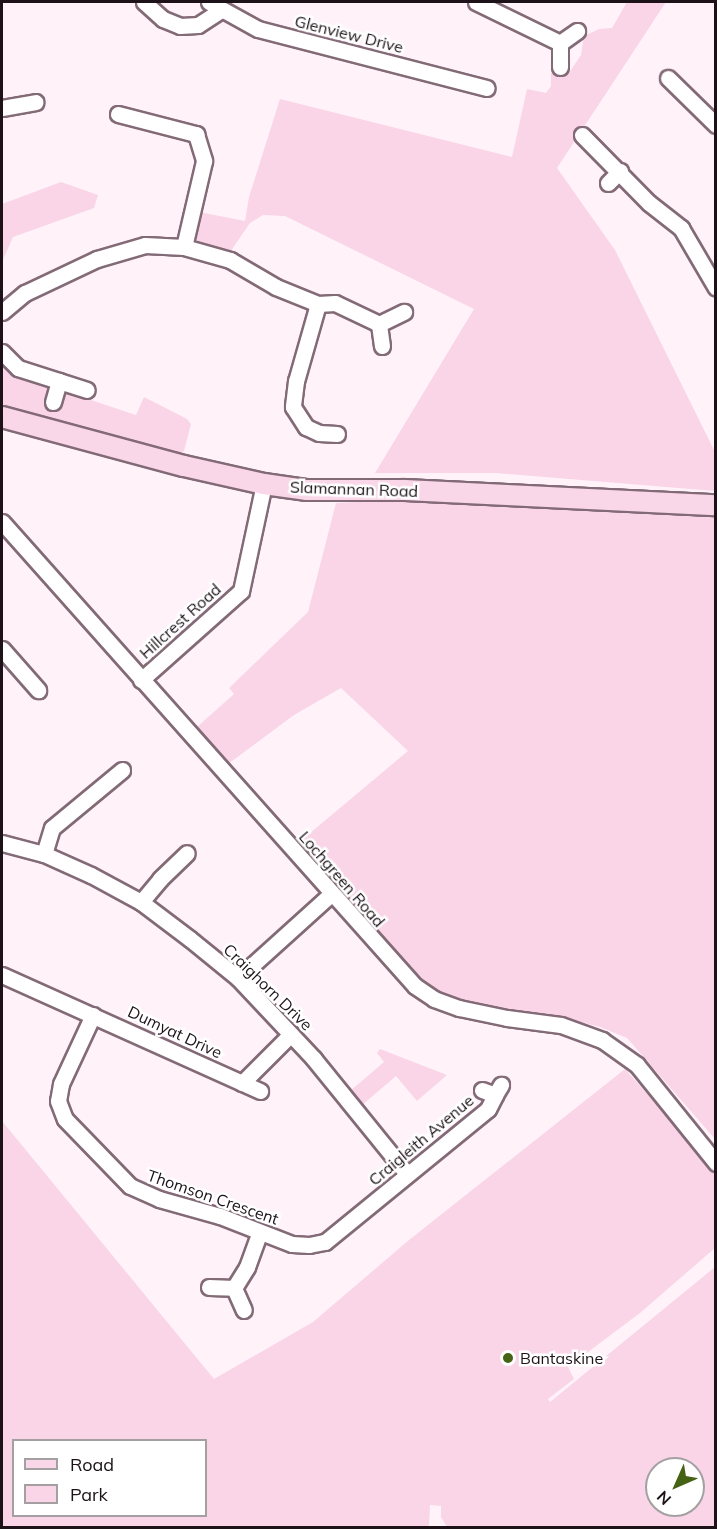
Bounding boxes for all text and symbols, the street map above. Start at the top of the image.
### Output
street label: Glenview Drive [293,11,405,57]
street label: Slamannan Road [290,477,418,501]
street label: Hillcrest Road [135,579,225,663]
street label: Lochgreen Road [295,827,389,931]
street label: Craighorn Drive [220,940,316,1034]
street label: Dumyat Drive [125,1002,225,1062]
street label: Craigleith Avenue [365,1091,477,1189]
street label: Thomson Crescent [145,1166,281,1228]
place label: Bantaskine [520,1348,603,1368]
marker: Bantaskine [501,1351,515,1365]
legend [12,1439,207,1517]
text: Road [70,1453,114,1476]
north arrow [645,1457,705,1517]
text: Park [70,1483,108,1506]
text: N [652,1487,675,1510]

